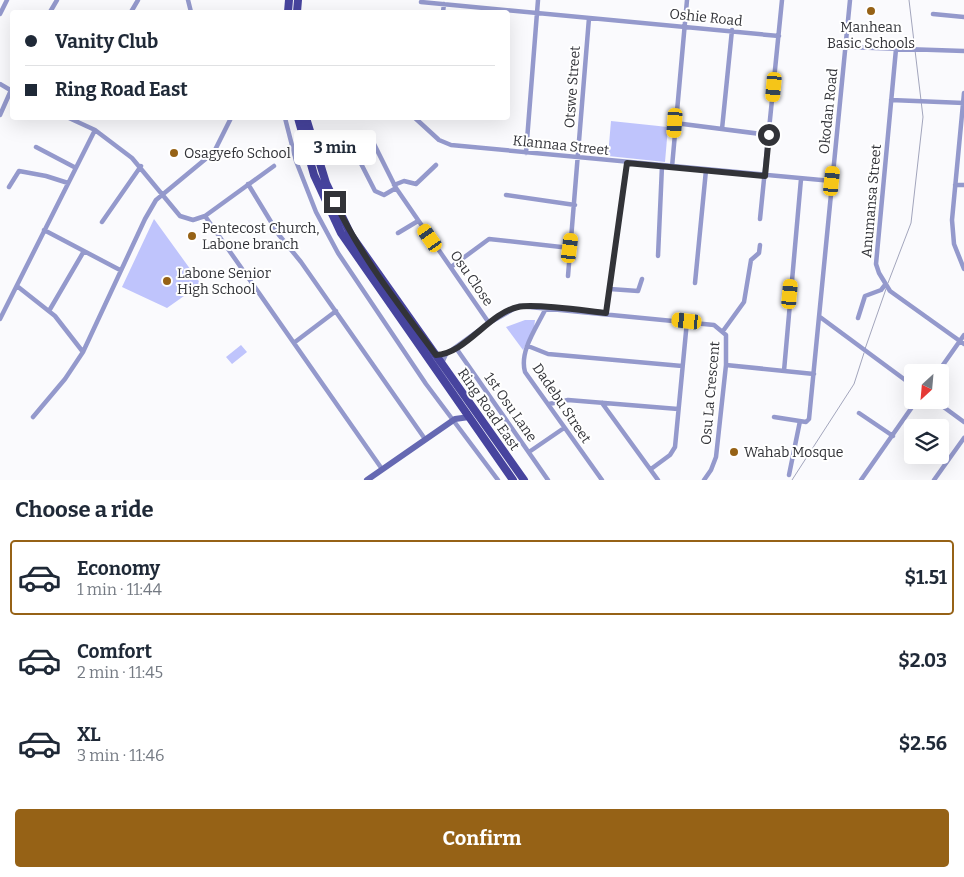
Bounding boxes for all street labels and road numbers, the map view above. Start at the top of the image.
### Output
street label: Oshie Road [669,5,743,30]
street label: Otswe Street [561,45,584,129]
street label: Okodan Road [816,67,841,155]
street label: Klannaa Street [512,132,610,159]
street label: Anumansa Street [858,144,885,258]
street label: Osu Close [446,247,497,309]
street label: Osu La Crescent [698,341,723,446]
street label: Dadebu Street [529,360,594,446]
street label: Ring Road East [454,365,523,454]
street label: 1st Osu Lane [481,369,541,445]

